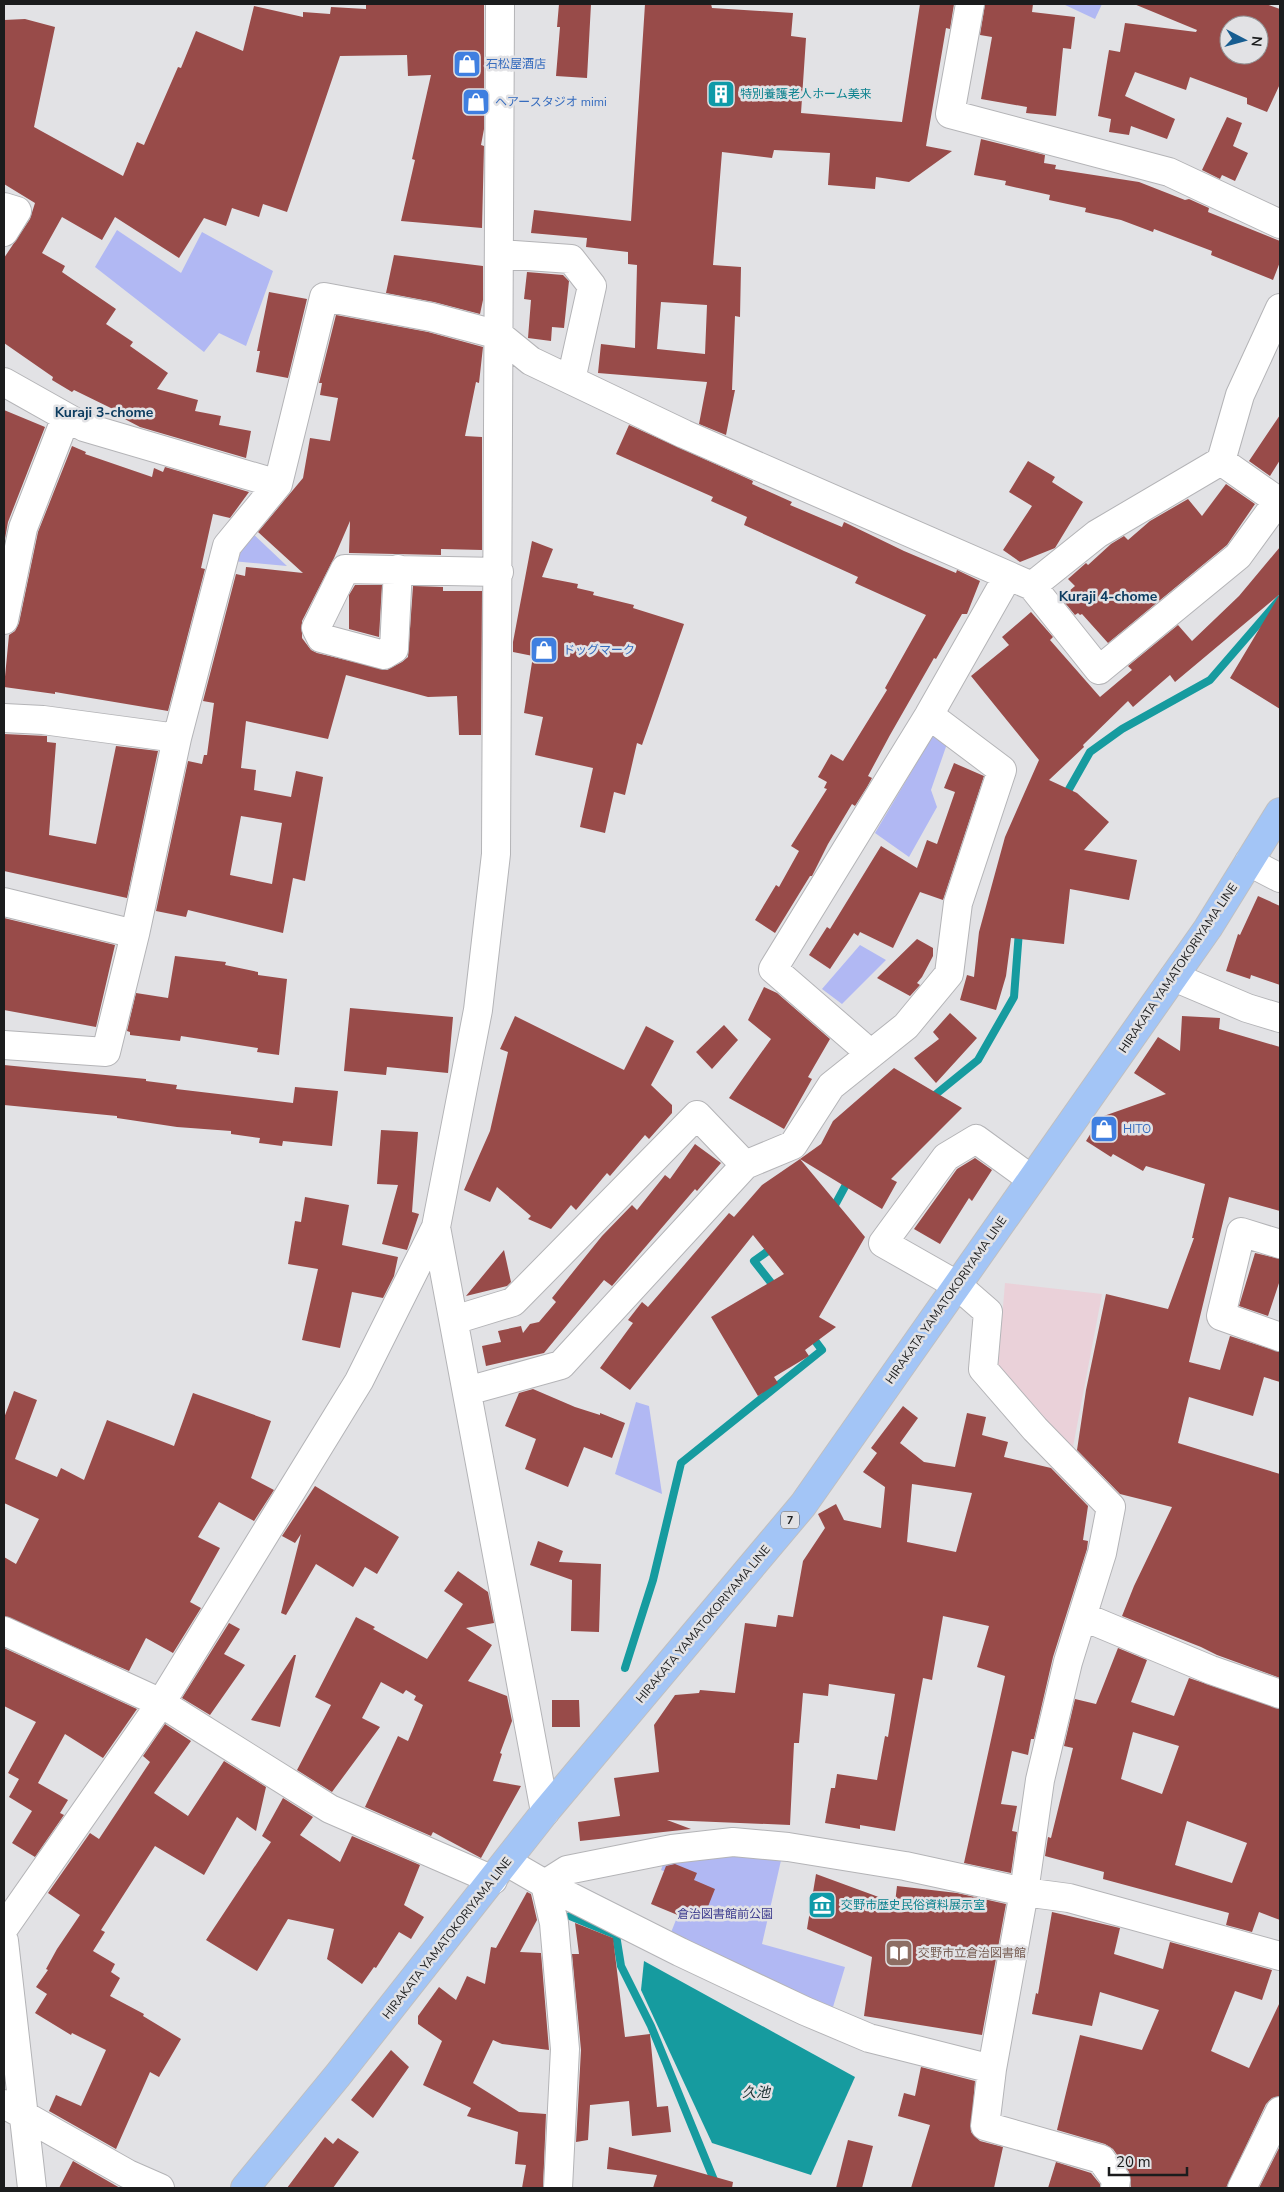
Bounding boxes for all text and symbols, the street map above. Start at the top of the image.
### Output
north arrow [1219,15,1269,65]
text: N [1246,35,1266,48]
shop icon: 石松屋酒店 [452,49,482,79]
place label: 石松屋酒店 [486,56,546,72]
building icon: 特別養護老人ホーム美来 [706,79,736,109]
place label: 特別養護老人ホーム美来 [740,86,872,102]
shop icon: ヘアースタジオ mimi [461,87,491,117]
place label: ヘアースタジオ mimi [495,94,607,110]
district label: Kuraji 3-chome [55,403,154,422]
district label: Kuraji 4-chome [1059,587,1158,606]
shop icon: ドッグマーク [529,635,559,665]
place label: ドッグマーク [563,642,635,658]
street label: HIRAKATA YAMATOKORIYAMA LINE [1115,880,1241,1056]
shop icon: HITO [1089,1114,1119,1144]
place label: HITO [1123,1121,1151,1137]
street label: HIRAKATA YAMATOKORIYAMA LINE [882,1213,1010,1387]
road number: 7 [781,1512,799,1528]
street label: HIRAKATA YAMATOKORIYAMA LINE [632,1542,774,1706]
street label: HIRAKATA YAMATOKORIYAMA LINE [379,1854,515,2022]
museum icon: 交野市歴史民俗資料展示室 [807,1890,837,1920]
place label: 交野市歴史民俗資料展示室 [841,1897,985,1913]
park label: 倉治図書館前公園 [677,1906,773,1922]
library icon: 交野市立倉治図書館 [884,1938,914,1968]
place label: 交野市立倉治図書館 [918,1945,1026,1961]
water label: 久池 [742,2083,772,2102]
scale bar [1109,2144,1186,2176]
text: 20 m [1116,2152,1151,2172]

